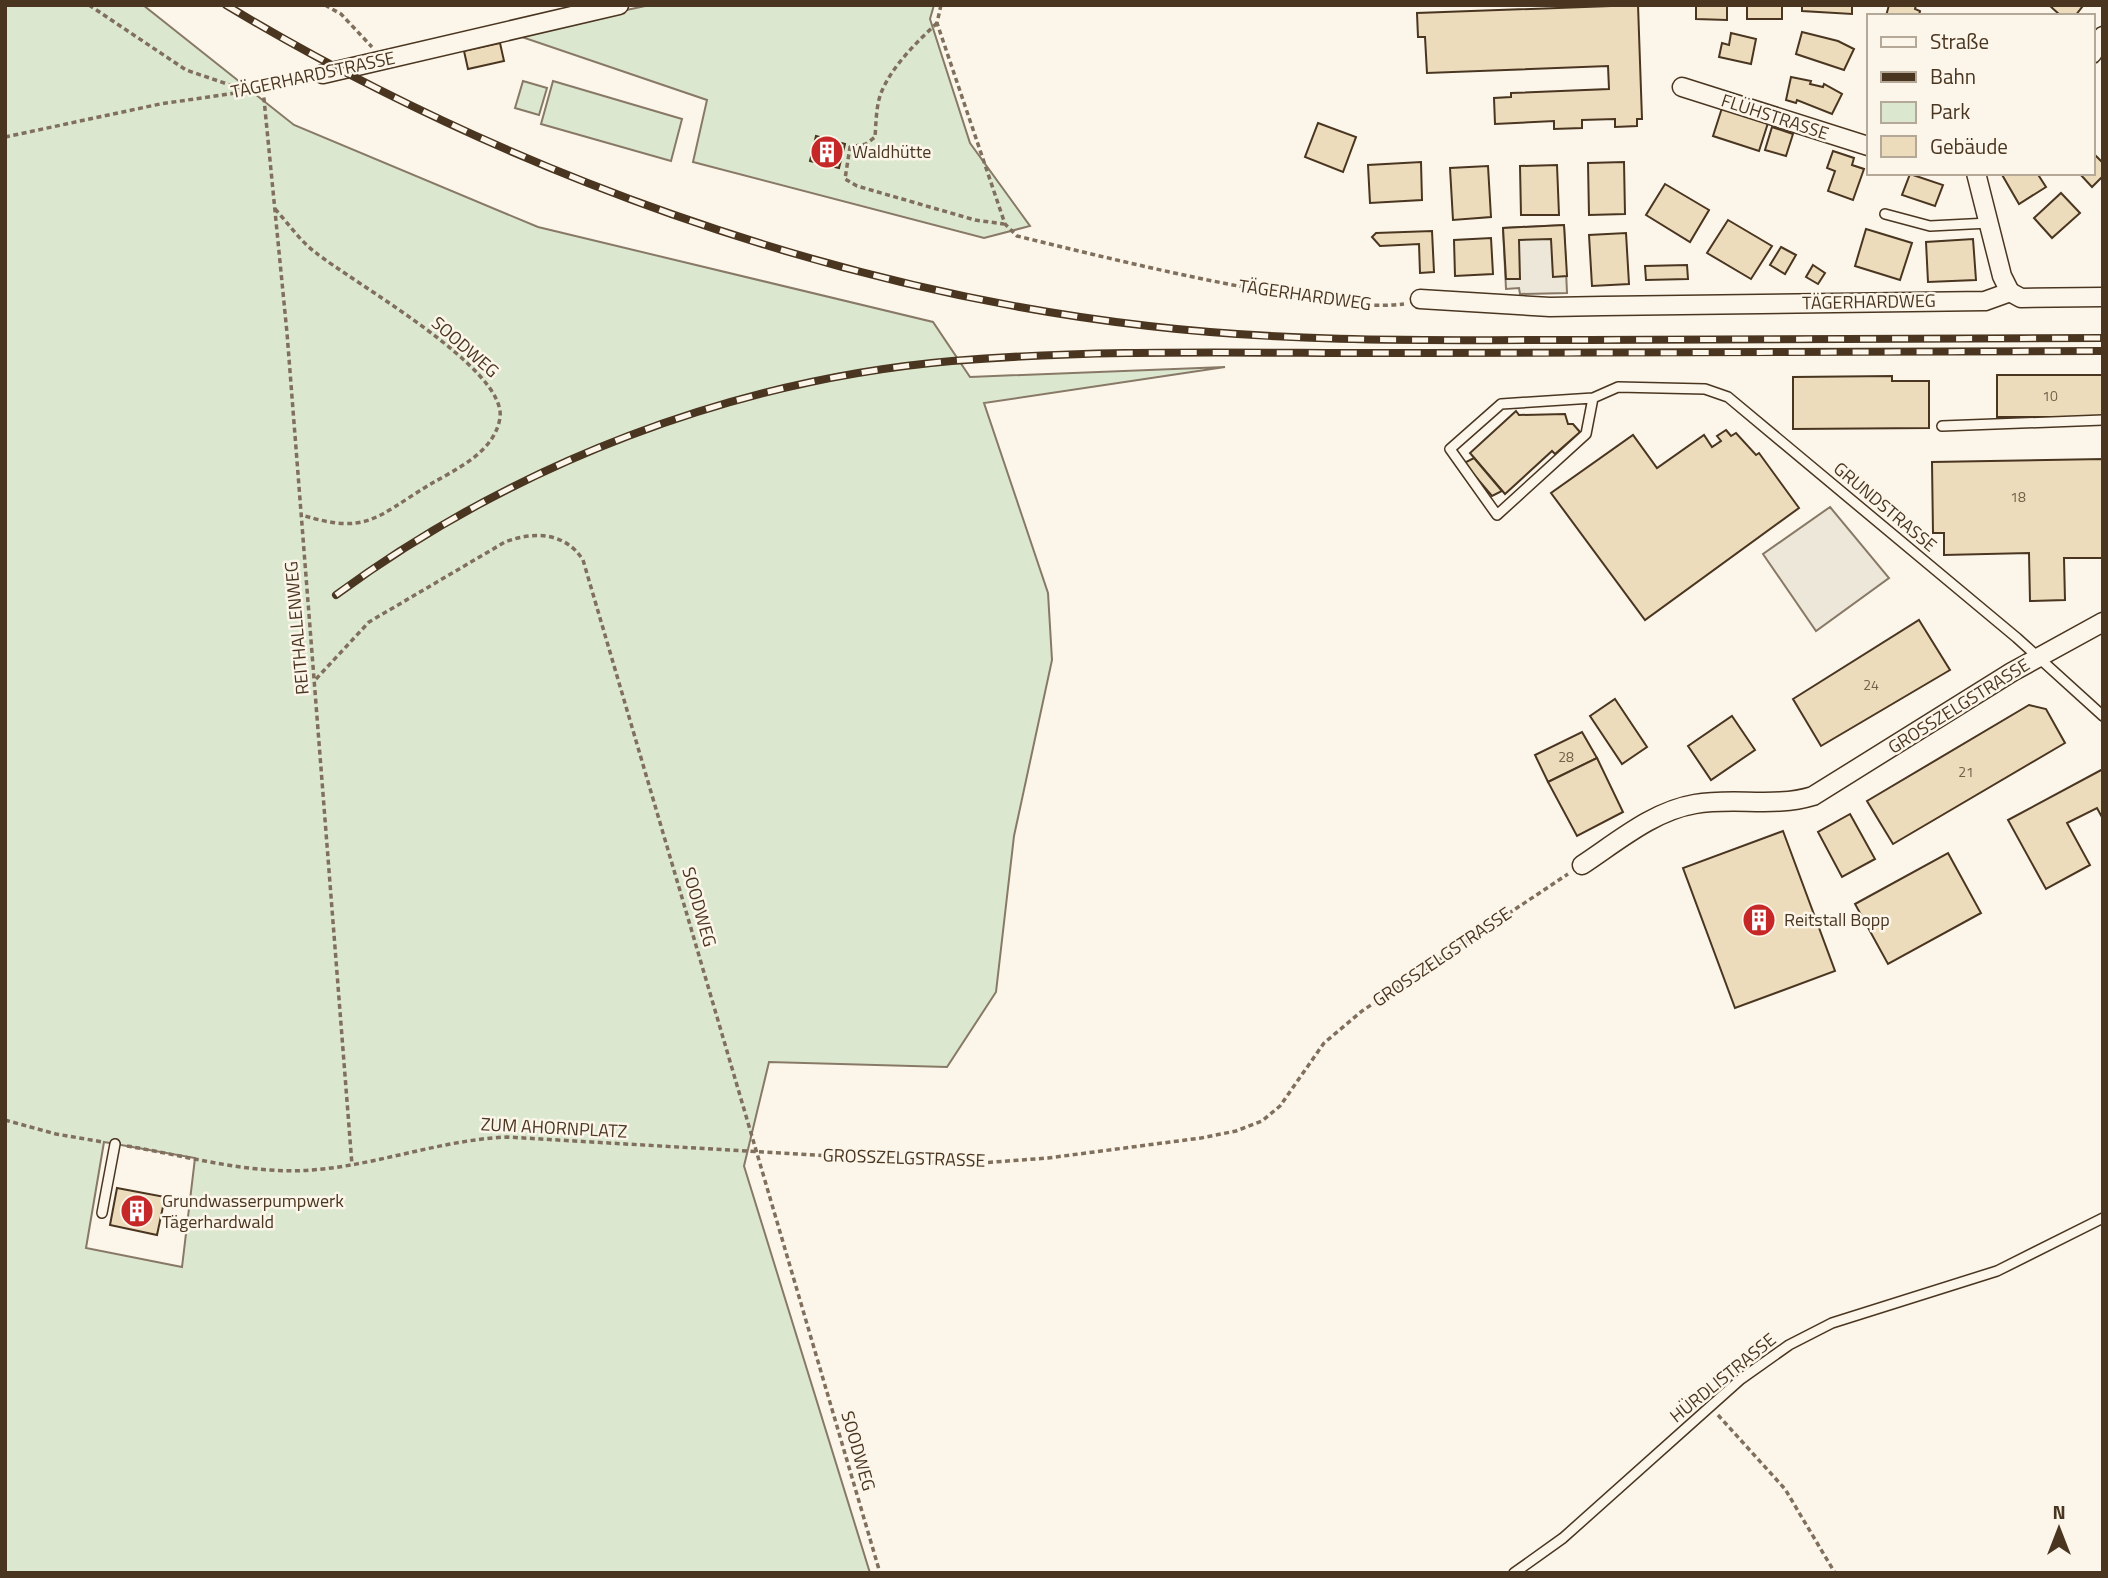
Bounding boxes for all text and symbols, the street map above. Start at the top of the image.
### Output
legend [1867,14,2094,175]
text: Straße [1930,25,1989,57]
street label: TÄGERHARDSTRASSE [228,44,397,105]
text: Bahn [1930,60,1976,92]
street label: FLÜHSTRASSE [1718,86,1833,147]
text: Park [1930,95,1970,127]
text: Gebäude [1930,130,2008,162]
building icon: Waldhütte [808,133,846,171]
place label: Waldhütte [852,138,931,165]
street label: TÄGERHARDWEG [1237,272,1373,317]
street label: TÄGERHARDWEG [1802,287,1936,316]
street label: SOODWEG [426,310,505,384]
house number: 10 [2042,385,2058,406]
street label: GRUNDSTRASSE [1828,455,1943,558]
house number: 18 [2010,486,2026,507]
street label: REITHALLENWEG [277,560,316,696]
street label: GROSSZELGSTRASSE [1883,651,2035,760]
house number: 24 [1863,674,1879,695]
house number: 28 [1558,746,1574,767]
house number: 21 [1958,761,1974,782]
street label: SOODWEG [675,864,724,950]
street label: GROSSZELGSTRASSE [1367,900,1517,1013]
building icon: Reitstall Bopp [1740,901,1778,939]
place label: Reitstall Bopp [1784,906,1890,933]
street label: ZUM AHORNPLATZ [480,1110,628,1145]
street label: GROSSZELGSTRASSE [822,1141,986,1174]
place label: Grundwasserpumpwerk Tägerhardwald [162,1187,344,1235]
building icon: Grundwasserpumpwerk Tägerhardwald [118,1192,156,1230]
street label: HÜRDLISTRASSE [1664,1326,1782,1429]
street label: SOODWEG [834,1408,883,1494]
north arrow [2024,1494,2094,1564]
text: N [2052,1497,2066,1526]

